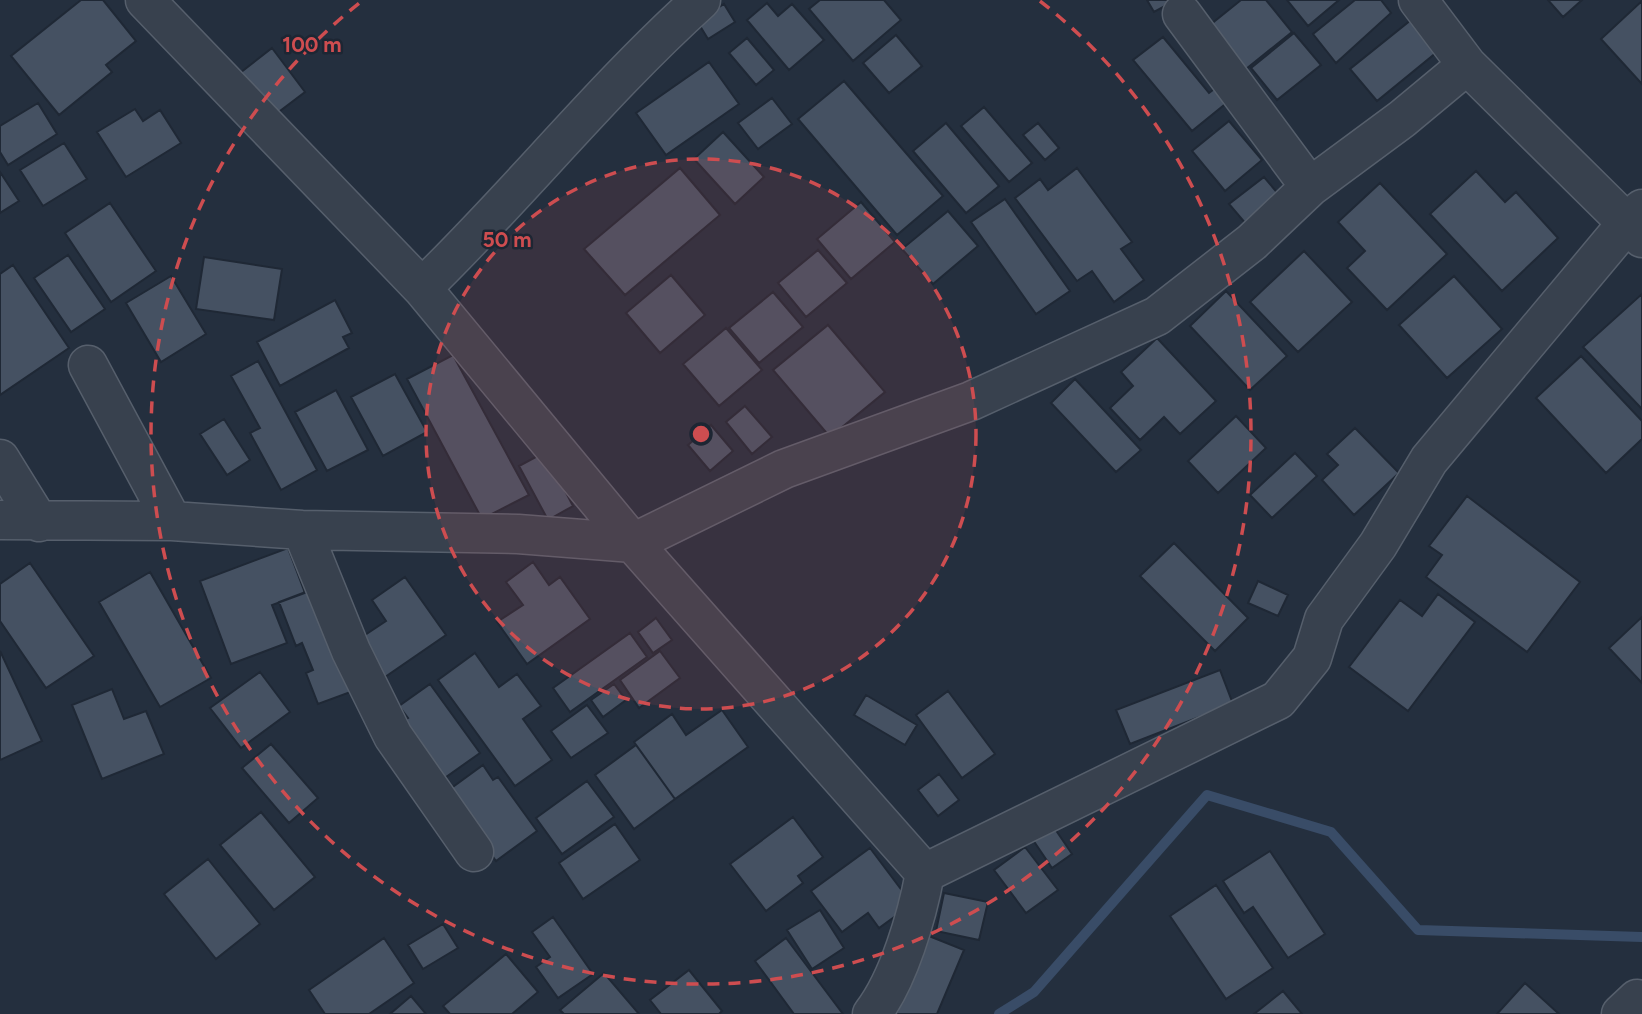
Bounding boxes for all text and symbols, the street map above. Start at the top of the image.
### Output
text: 100 m [282,32,342,57]
text: 50 m [482,227,532,252]
centre of rings [689,422,713,446]

